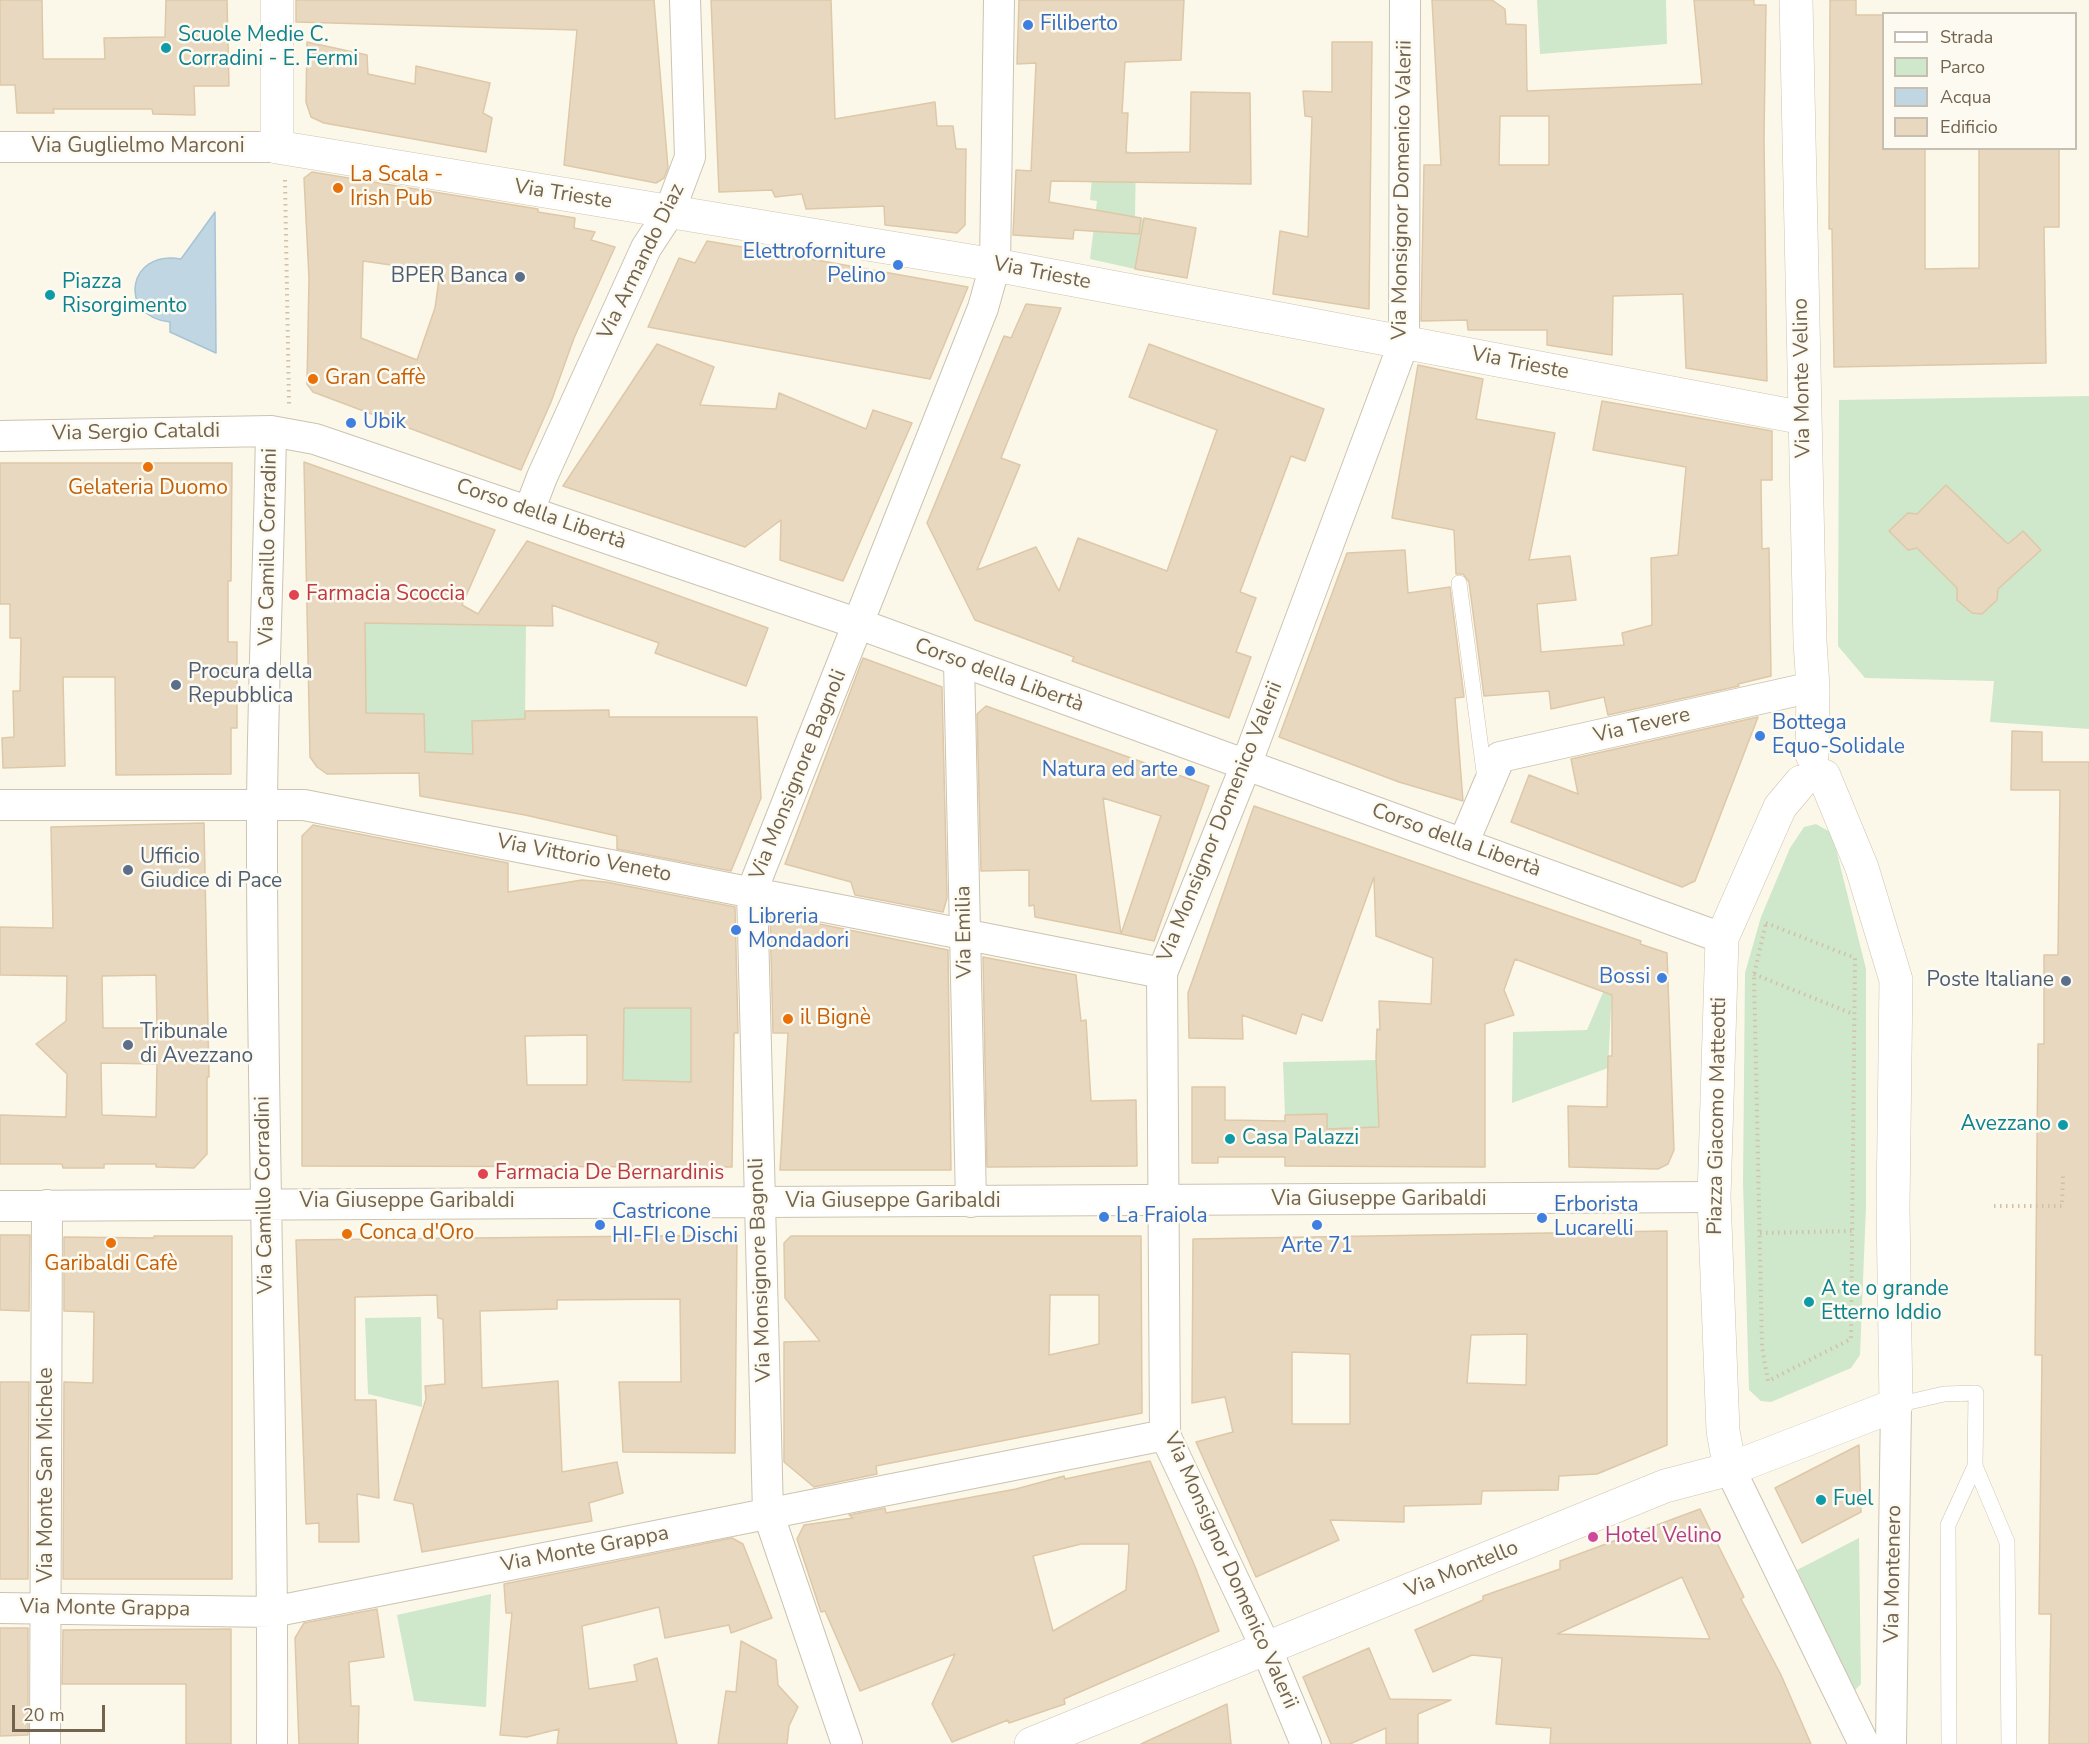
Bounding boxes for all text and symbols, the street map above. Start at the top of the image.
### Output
place label: Filiberto [1040,12,1118,38]
legend [1882,12,2077,150]
marker: Filiberto [1021,18,1035,32]
place label: Scuole Medie C. Corradini - E. Fermi [178,23,358,73]
text: Strada [1940,25,1993,49]
street label: Via Monsignor Domenico Valerii [1388,40,1418,340]
marker: Scuole Medie C. Corradini - E. Fermi [159,41,173,55]
text: Parco [1940,55,1985,79]
text: Acqua [1940,85,1991,109]
text: Edificio [1940,115,1998,139]
street label: Via Guglielmo Marconi [31,134,245,160]
place label: La Scala - Irish Pub [350,163,443,213]
street label: Via Trieste [512,175,614,215]
street label: Via Armando Diaz [593,180,691,344]
marker: La Scala - Irish Pub [331,181,345,195]
place label: Elettroforniture Pelino [743,240,886,290]
street label: Via Trieste [991,252,1093,296]
marker: Elettroforniture Pelino [891,258,905,272]
place label: BPER Banca [391,264,508,290]
place label: Piazza Risorgimento [62,270,187,320]
marker: BPER Banca [513,270,527,284]
marker: Piazza Risorgimento [43,288,57,302]
street label: Via Monte Velino [1789,298,1817,458]
street label: Via Trieste [1469,342,1571,386]
place label: Gran Caffè [325,366,426,392]
marker: Gran Caffè [306,372,320,386]
place label: Ubik [363,410,406,436]
marker: Ubik [344,416,358,430]
street label: Via Sergio Cataldi [52,419,220,447]
street label: Via Camillo Corradini [255,448,283,646]
marker: Gelateria Duomo [141,460,155,474]
street label: Corso della Libertà [453,474,629,556]
place label: Gelateria Duomo [68,476,228,502]
place label: Farmacia Scoccia [306,582,465,608]
marker: Farmacia Scoccia [287,588,301,602]
street label: Corso della Libertà [911,634,1087,718]
place label: Procura della Repubblica [188,660,313,710]
street label: Via Monsignore Bagnoli [745,666,853,884]
marker: Procura della Repubblica [169,678,183,692]
street label: Via Monsignor Domenico Valerii [1153,678,1289,966]
street label: Via Tevere [1591,703,1693,749]
place label: Bottega Equo-Solidale [1772,711,1905,761]
marker: Bottega Equo-Solidale [1753,729,1767,743]
place label: Natura ed arte [1042,758,1178,784]
marker: Natura ed arte [1183,764,1197,778]
street label: Corso della Libertà [1368,799,1544,883]
street label: Via Vittorio Veneto [495,830,673,888]
place label: Ufficio Giudice di Pace [140,845,282,895]
marker: Ufficio Giudice di Pace [121,863,135,877]
street label: Via Emilia [952,885,978,979]
place label: Libreria Mondadori [748,905,849,955]
marker: Libreria Mondadori [729,923,743,937]
place label: Bossi [1599,965,1650,991]
place label: Poste Italiane [1927,968,2054,994]
marker: Bossi [1655,971,1669,985]
marker: Poste Italiane [2059,974,2073,988]
street label: Piazza Giacomo Matteotti [1703,997,1733,1235]
place label: il Bignè [800,1006,871,1032]
marker: il Bignè [781,1012,795,1026]
place label: Tribunale di Avezzano [140,1020,253,1070]
marker: Tribunale di Avezzano [121,1038,135,1052]
street label: Via Camillo Corradini [251,1096,279,1294]
place label: Avezzano [1960,1112,2051,1138]
marker: Avezzano [2056,1118,2070,1132]
place label: Casa Palazzi [1242,1126,1359,1152]
marker: Casa Palazzi [1223,1132,1237,1146]
street label: Via Monsignore Bagnoli [744,1157,778,1383]
place label: Farmacia De Bernardinis [495,1161,724,1187]
marker: Farmacia De Bernardinis [476,1167,490,1181]
street label: Via Giuseppe Garibaldi [1271,1187,1487,1213]
street label: Via Giuseppe Garibaldi [299,1189,515,1215]
street label: Via Giuseppe Garibaldi [785,1189,1001,1215]
place label: Erborista Lucarelli [1554,1193,1639,1243]
place label: Castricone HI-FI e Dischi [612,1200,738,1250]
place label: La Fraiola [1116,1204,1208,1230]
marker: La Fraiola [1097,1210,1111,1224]
marker: Erborista Lucarelli [1535,1211,1549,1225]
marker: Castricone HI-FI e Dischi [593,1218,607,1232]
marker: Arte 71 [1310,1218,1324,1232]
place label: Conca d'Oro [359,1221,474,1247]
marker: Conca d'Oro [340,1227,354,1241]
place label: Arte 71 [1281,1234,1353,1260]
marker: Garibaldi Cafè [104,1236,118,1250]
place label: Garibaldi Cafè [44,1252,178,1278]
place label: A te o grande Etterno Iddio [1821,1277,1949,1327]
marker: A te o grande Etterno Iddio [1802,1295,1816,1309]
street label: Via Monte San Michele [34,1367,60,1583]
street label: Via Monsignor Domenico Valerii [1157,1429,1303,1713]
place label: Fuel [1833,1487,1873,1513]
marker: Fuel [1814,1493,1828,1507]
street label: Via Montenero [1880,1505,1908,1643]
street label: Via Monte Grappa [499,1521,671,1579]
place label: Hotel Velino [1605,1524,1722,1550]
marker: Hotel Velino [1586,1530,1600,1544]
street label: Via Montello [1402,1536,1522,1604]
street label: Via Monte Grappa [19,1595,191,1623]
scale bar [15,1693,108,1731]
text: 20 m [23,1703,65,1727]

